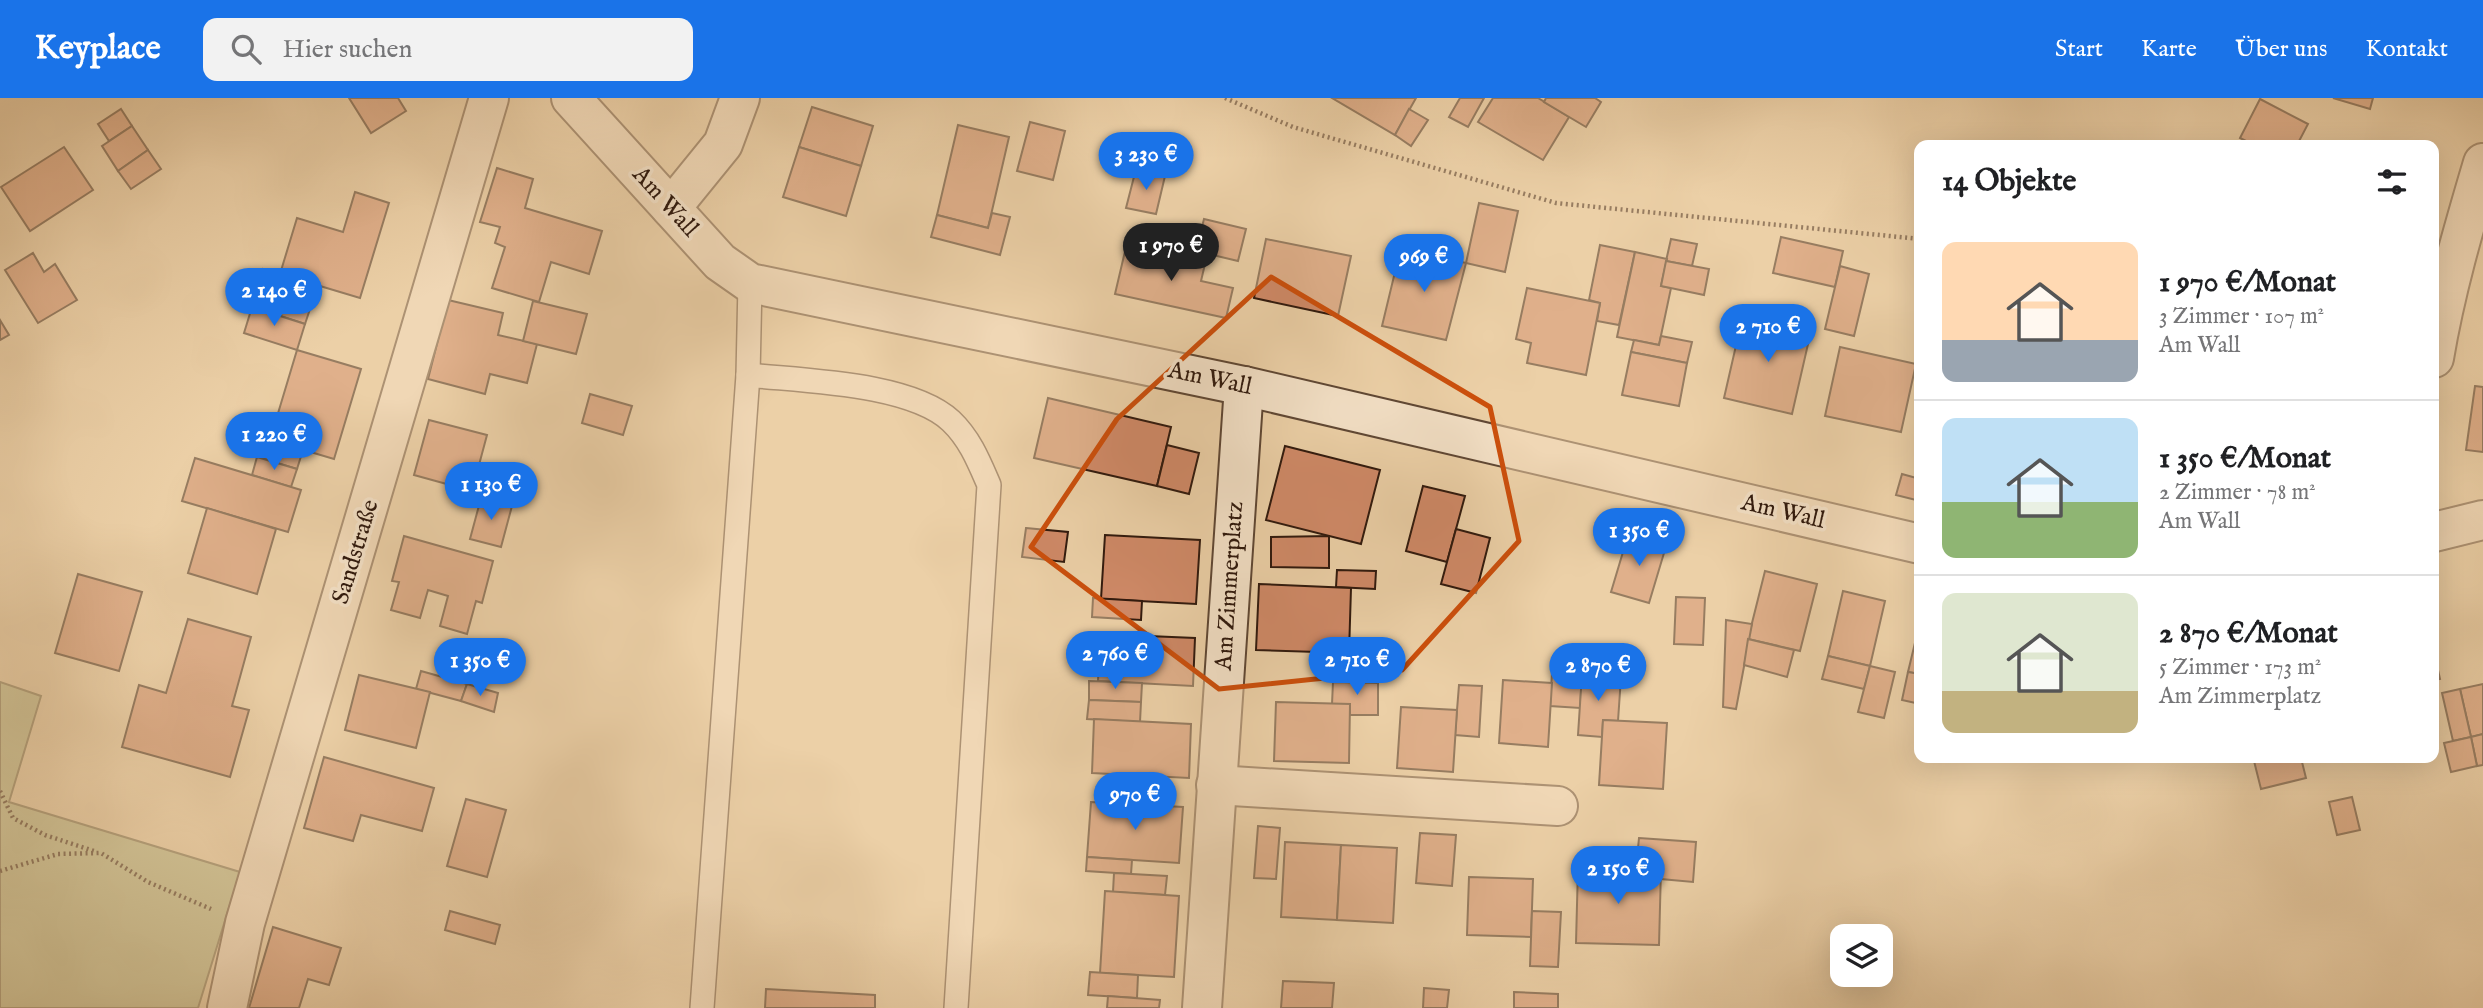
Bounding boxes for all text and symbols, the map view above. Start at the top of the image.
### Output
search box [203,18,693,81]
text: Keyplace [35,28,161,70]
icon: search [227,30,265,68]
text: Hier suchen [283,33,412,66]
text: Start [2055,34,2103,65]
text: Karte [2141,34,2197,65]
text: Über uns [2235,34,2327,65]
text: Kontakt [2365,34,2448,65]
pin: 3 230 € [1081,132,1211,192]
text: 3 230 € [1115,140,1177,169]
street label: Am Wall [624,159,705,244]
text: 14 Objekte [1942,163,2076,201]
icon: filters [2373,163,2411,201]
pin: 1 970 € [1106,223,1236,283]
text: 1 970 € [1139,231,1203,260]
pin: 969 € [1375,234,1473,294]
text: 969 € [1400,242,1448,271]
text: 1 970 €/Monat [2159,264,2336,302]
pin: 2 140 € [209,268,339,328]
icon: home [1998,270,2082,354]
text: 2 140 € [241,276,307,305]
text: 3 Zimmer · 107 m² [2159,302,2324,331]
pin: 2 710 € [1703,304,1833,364]
text: 2 710 € [1736,312,1800,341]
text: Am Wall [2159,331,2240,360]
street label: Am Wall [1164,355,1255,403]
pin: 1 220 € [209,412,339,472]
text: 1 220 € [242,420,306,449]
text: 1 350 €/Monat [2159,440,2331,478]
icon: home [1998,446,2082,530]
pin: 1 130 € [426,462,556,522]
text: 1 130 € [461,470,521,499]
text: 2 Zimmer · 78 m² [2159,478,2316,507]
street label: Am Wall [1737,487,1828,537]
street label: Sandstraße [325,496,387,608]
street label: Am Zimmerplatz [1209,500,1251,673]
text: Am Wall [2159,507,2240,536]
pin: 1 350 € [1574,508,1704,568]
text: 1 350 € [1609,516,1669,545]
text: 2 870 €/Monat [2159,615,2338,653]
icon: home [1998,621,2082,705]
pin: 2 760 € [1050,632,1180,691]
pin: 1 350 € [415,638,545,698]
pin: 2 710 € [1292,638,1422,697]
text: 2 760 € [1082,639,1148,668]
pin: 2 870 € [1533,644,1663,703]
text: 2 710 € [1325,645,1389,674]
text: 1 350 € [450,646,510,675]
text: 2 870 € [1565,651,1631,680]
text: 5 Zimmer · 173 m² [2159,653,2321,682]
text: Am Zimmerplatz [2159,682,2321,711]
pin: 970 € [1086,772,1184,832]
text: 970 € [1110,780,1160,809]
pin: 2 150 € [1553,846,1683,906]
text: 2 150 € [1587,854,1649,883]
map controls [1830,924,1893,987]
button: layers [1830,924,1893,987]

